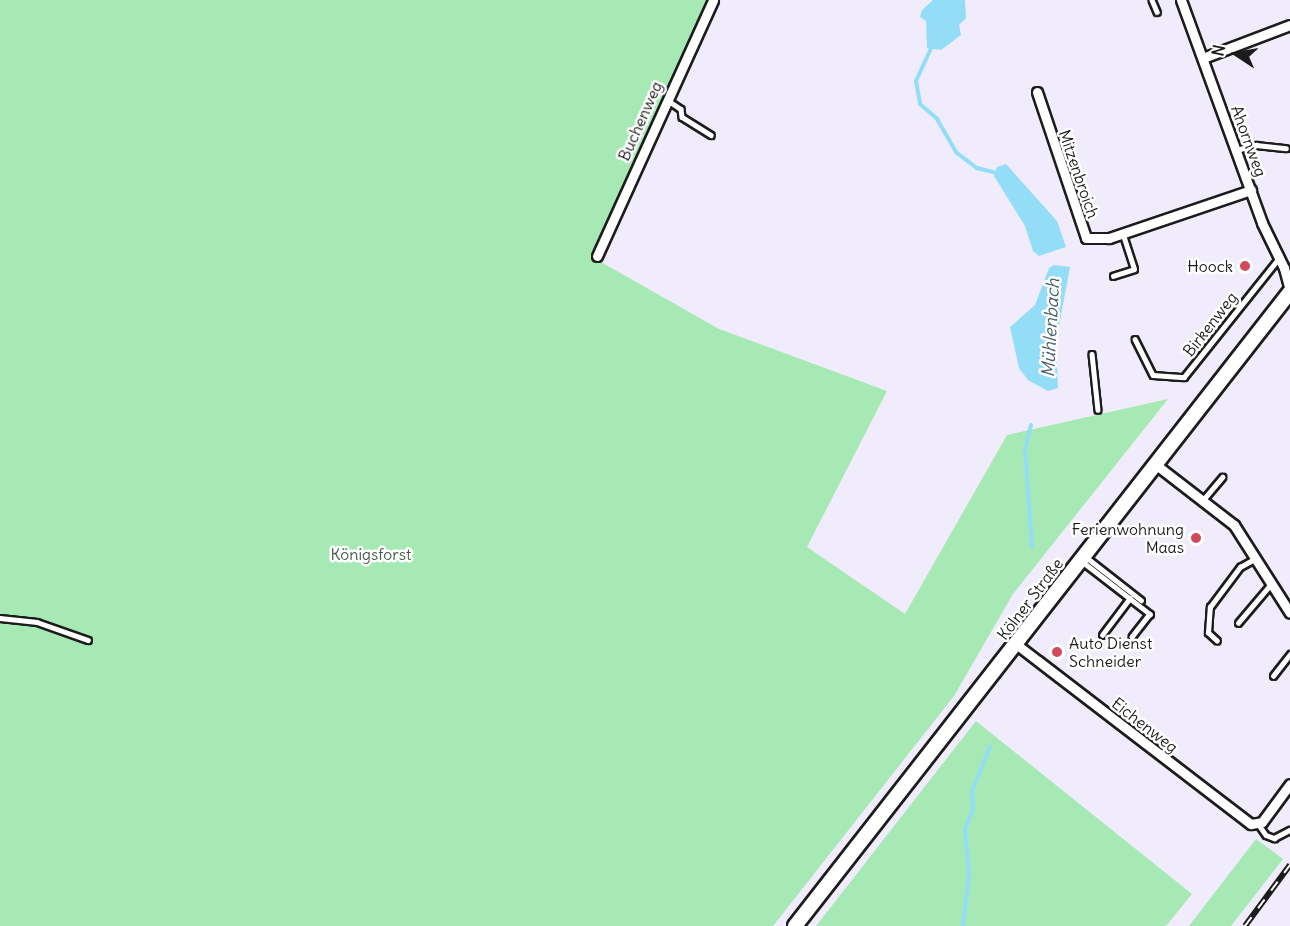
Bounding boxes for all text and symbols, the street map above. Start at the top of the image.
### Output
north arrow [1206,24,1266,84]
text: N [1207,43,1229,58]
street label: Buchenweg [614,78,666,164]
street label: Ahornweg [1227,103,1271,179]
street label: Mitzenbroich [1055,127,1103,221]
place label: Hoock [1187,256,1233,276]
marker: Hoock [1238,259,1252,273]
water label: Mühlenbach [1038,278,1064,378]
street label: Birkenweg [1179,288,1241,360]
place label: Ferienwohnung Maas [1072,519,1184,557]
marker: Ferienwohnung Maas [1189,531,1203,545]
park label: Königsforst [331,544,411,564]
street label: Kölner Straße [993,554,1067,644]
place label: Auto Dienst Schneider [1069,633,1152,671]
marker: Auto Dienst Schneider [1050,645,1064,659]
street label: Eichenweg [1108,693,1182,757]

